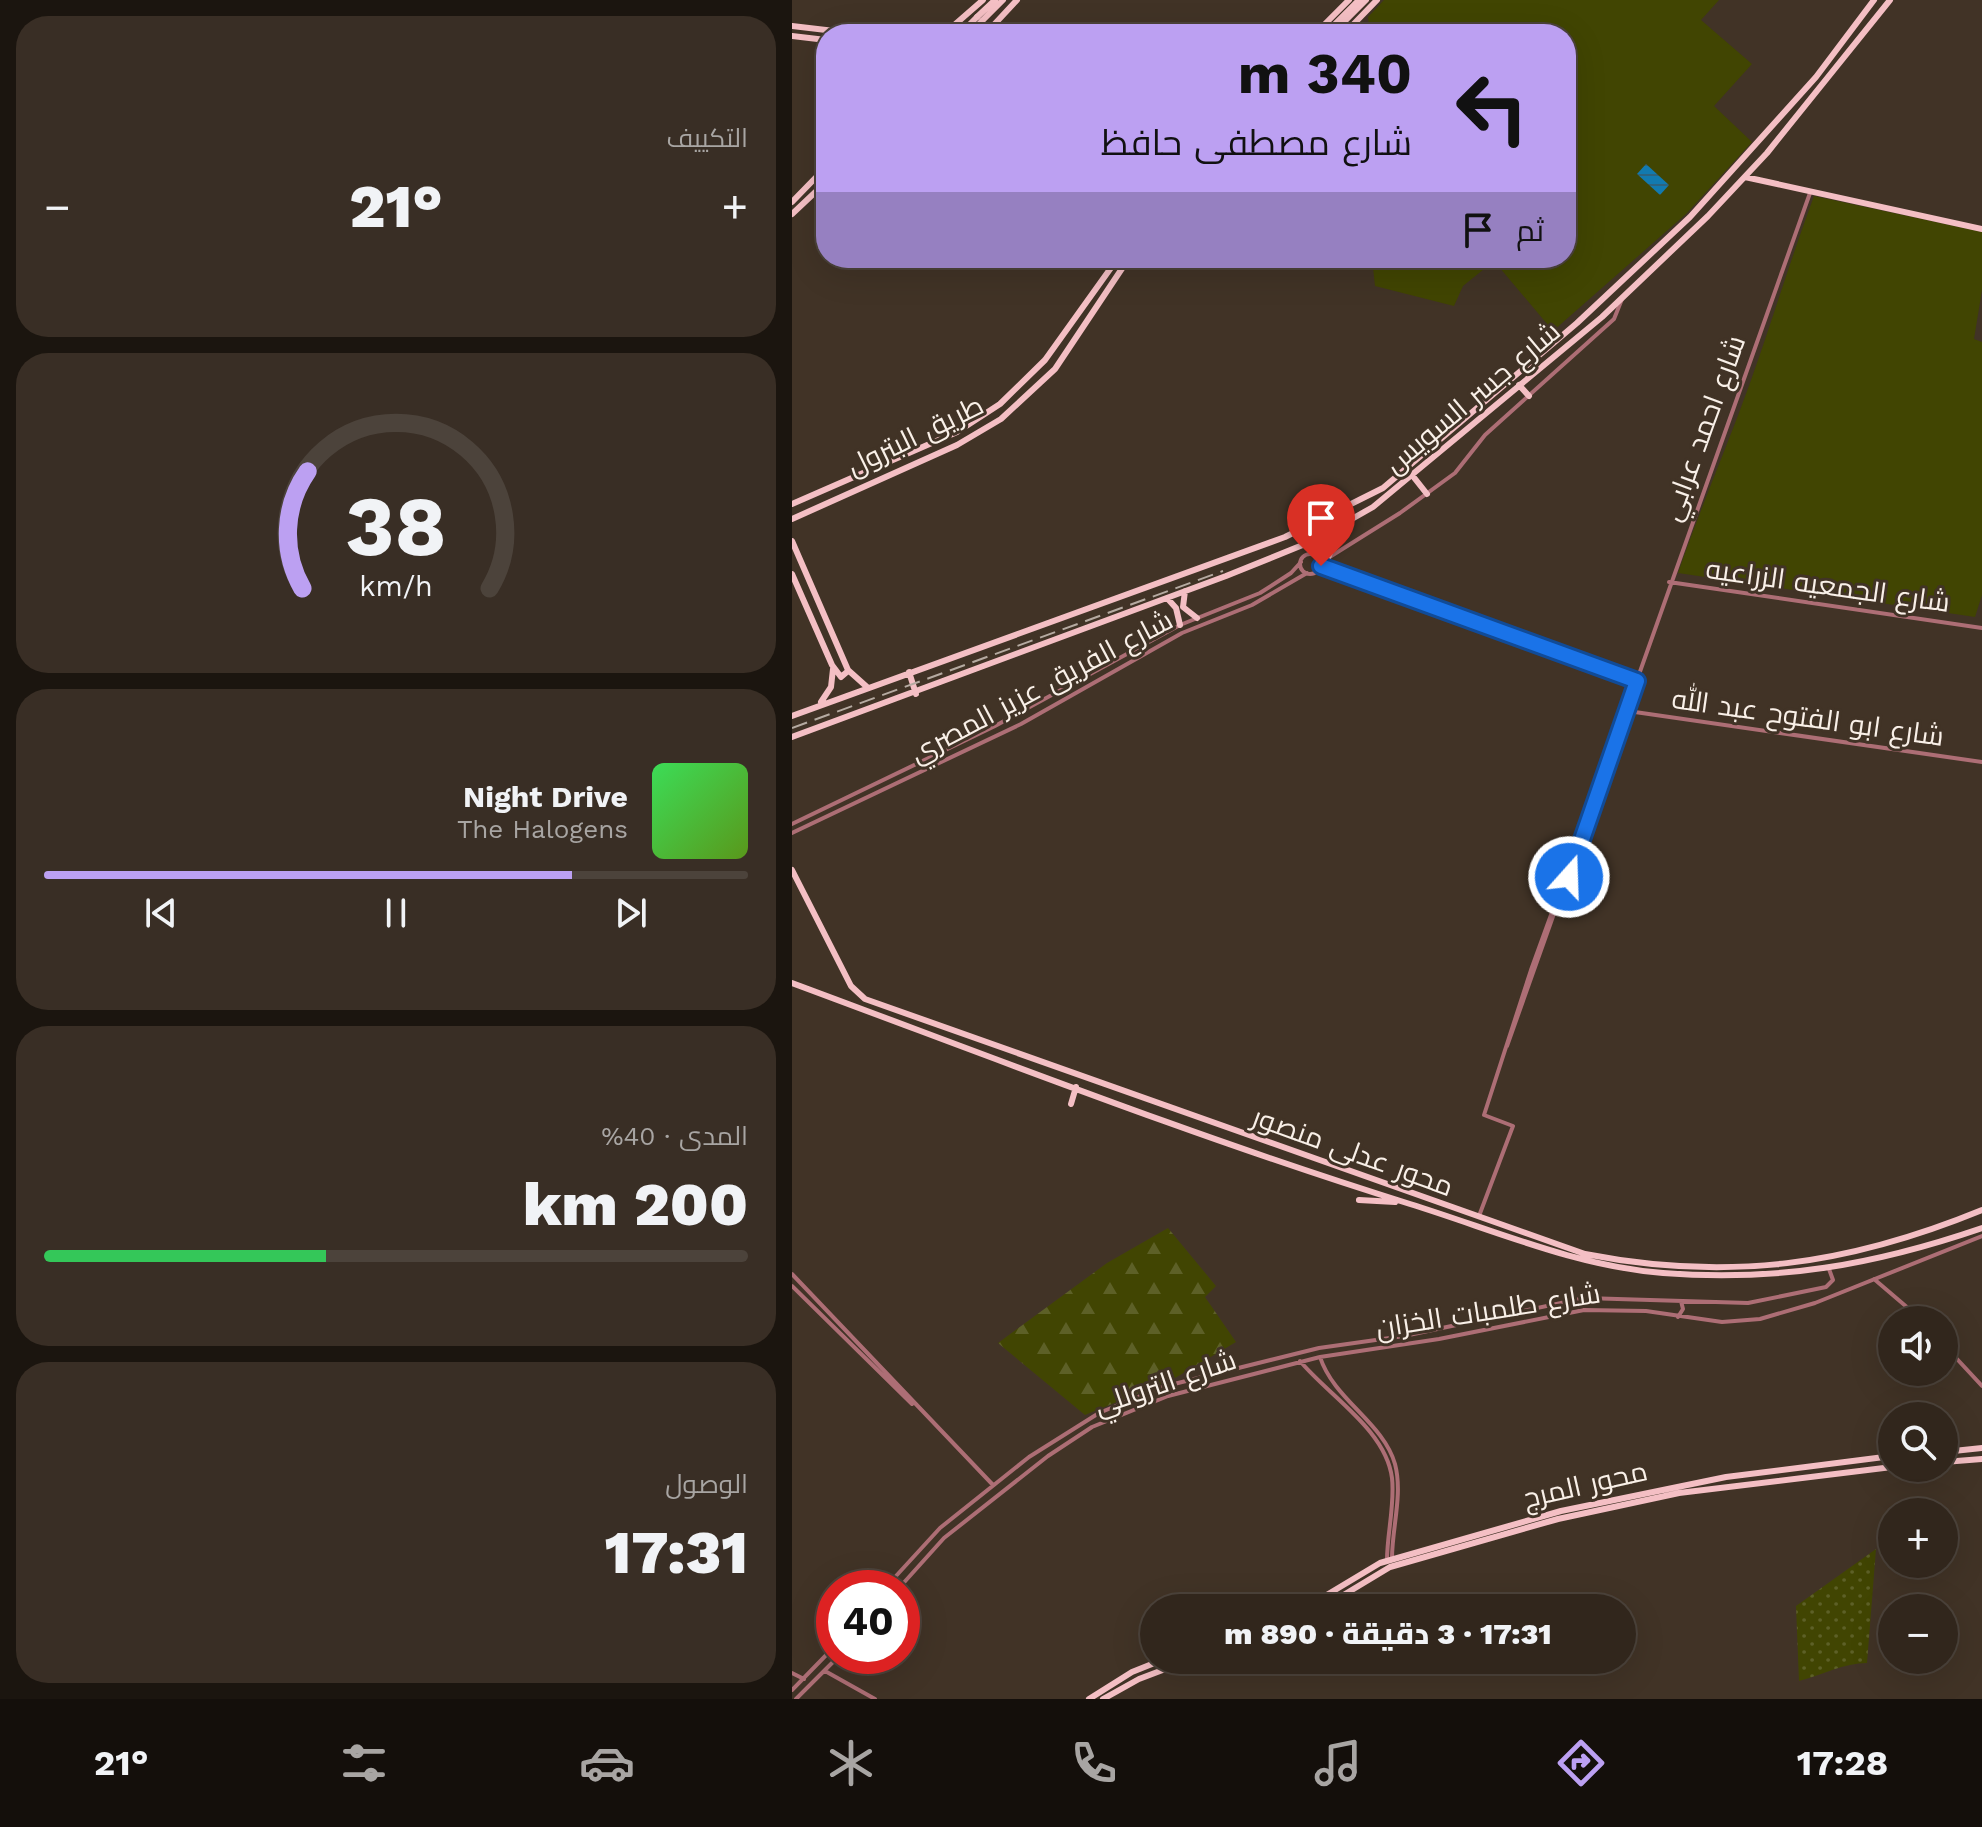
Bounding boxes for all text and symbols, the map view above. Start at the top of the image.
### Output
text: 340 m [1238,41,1412,107]
icon: left [1440,56,1544,160]
text: شارع مصطفى حافظ [1101,122,1412,164]
text: التكييف [666,123,748,153]
text: 21° [349,171,443,242]
text: − [44,181,71,233]
text: + [721,181,748,233]
icon: arrive [1456,208,1500,252]
text: ثم [1516,213,1544,248]
street label: شارع جسر السويس [1378,314,1568,482]
street label: شارع احمد عرابي [1655,331,1757,527]
street label: طريق البترول [842,388,989,483]
text: 38 [345,477,447,574]
pin [1287,484,1355,566]
icon: arrive [1299,496,1343,540]
street label: شارع الجمعيه الزراعيه [1704,552,1952,621]
text: km/h [359,569,433,603]
street label: شارع الفريق عزيز المصري [904,603,1181,774]
street label: شارع ابو الفتوح عبد الله [1670,680,1946,755]
text: Night Drive [463,779,628,814]
text: The Halogens [457,814,628,844]
position arrow [1527,835,1611,919]
icon: previous [139,891,183,935]
icon: pause [374,891,418,935]
icon: next [609,891,653,935]
street label: محور عدلى منصور [1246,1099,1458,1203]
text: المدى · 40% [601,1121,748,1151]
text: 200 km [523,1169,748,1240]
street label: شارع طلمبات الخزان [1373,1276,1603,1347]
map controls [1878,1306,1958,1674]
button: sound [1878,1306,1958,1386]
street label: شارع التروللي [1090,1343,1242,1427]
button: search [1878,1402,1958,1482]
street label: محور المرج [1520,1454,1651,1517]
text: الوصول [665,1469,748,1499]
button: + [1878,1498,1958,1578]
text: 17:31 [604,1517,748,1588]
speed limit sign: 40 [816,1570,920,1674]
button: − [1878,1594,1958,1674]
text: 17:31 · 3 دقيقة · 890 m [1224,1616,1552,1651]
icon: filters [336,1735,392,1791]
icon: car [579,1735,635,1791]
icon: climate [823,1735,879,1791]
icon: phone [1066,1735,1122,1791]
icon: music [1310,1735,1366,1791]
icon: directions [1553,1735,1609,1791]
text: 21° [94,1742,149,1784]
text: 17:28 [1797,1742,1888,1784]

